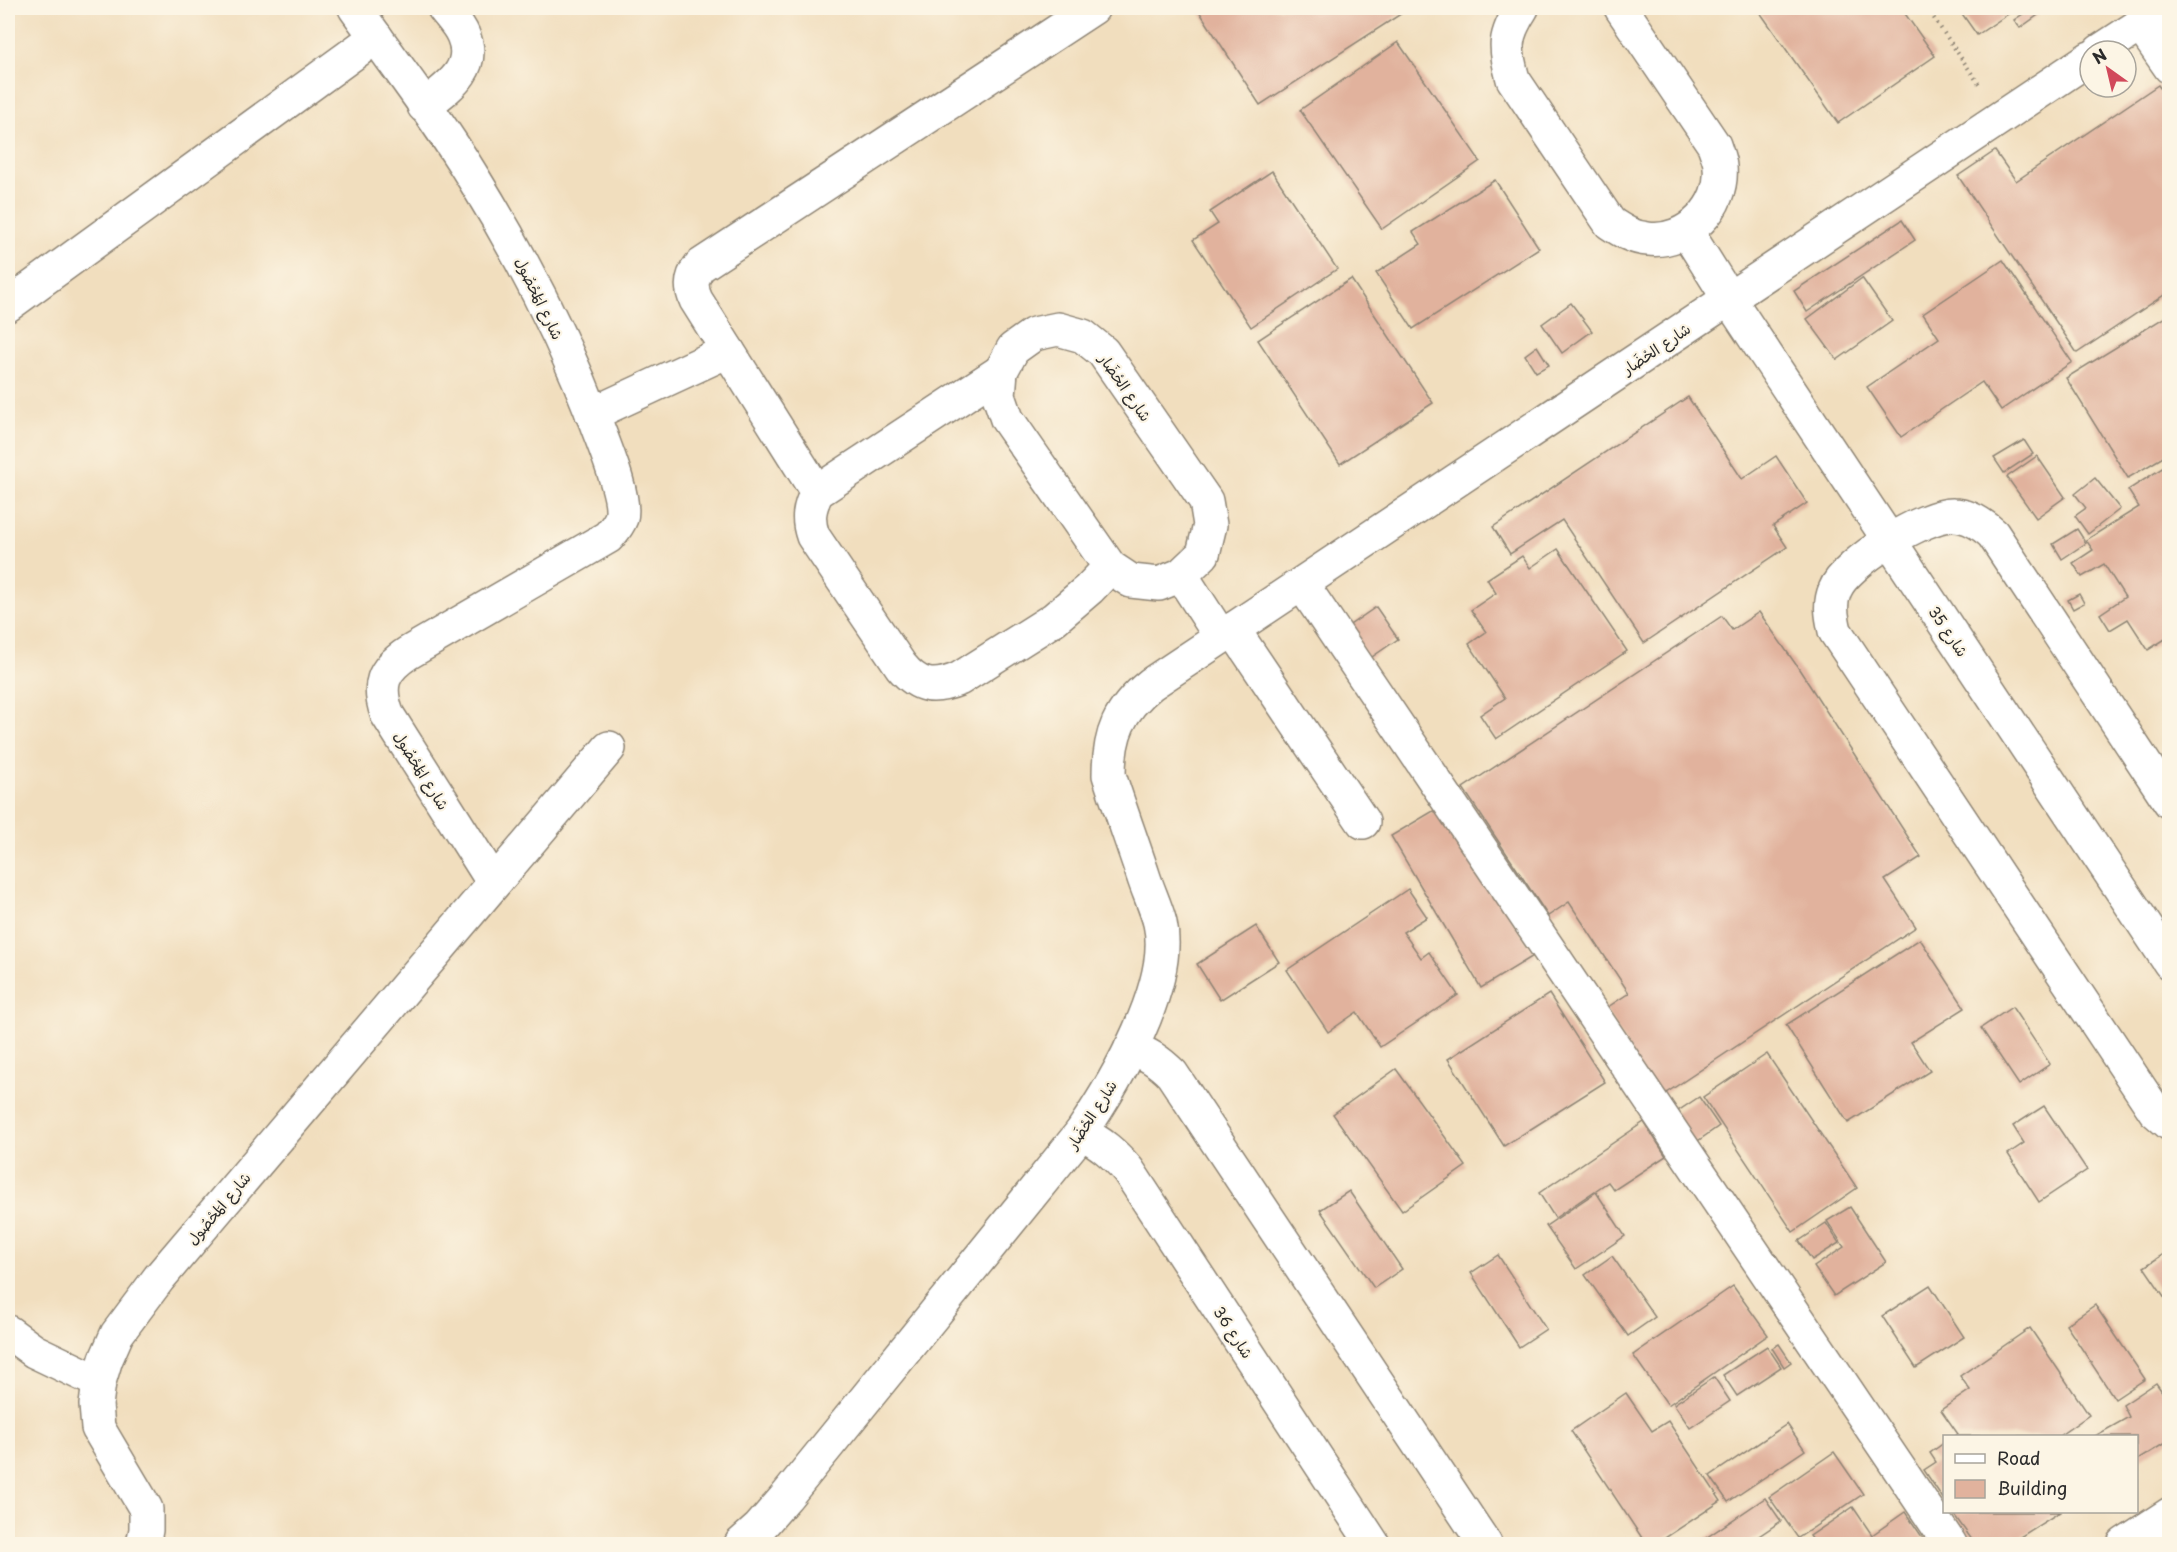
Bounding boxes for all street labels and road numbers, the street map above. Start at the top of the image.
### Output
street label: شارع المَحْصُول [510,253,570,343]
street label: شارع الحْضَار [1616,317,1695,380]
street label: شارع الحْضَار [1094,348,1158,426]
street label: شارع 35 [1924,601,1974,661]
street label: شارع المَحْصُول [389,726,455,814]
street label: شارع الحْضَار [1060,1075,1122,1154]
street label: شارع المَحْصُول [181,1166,255,1250]
street label: شارع 36 [1209,1302,1259,1362]

